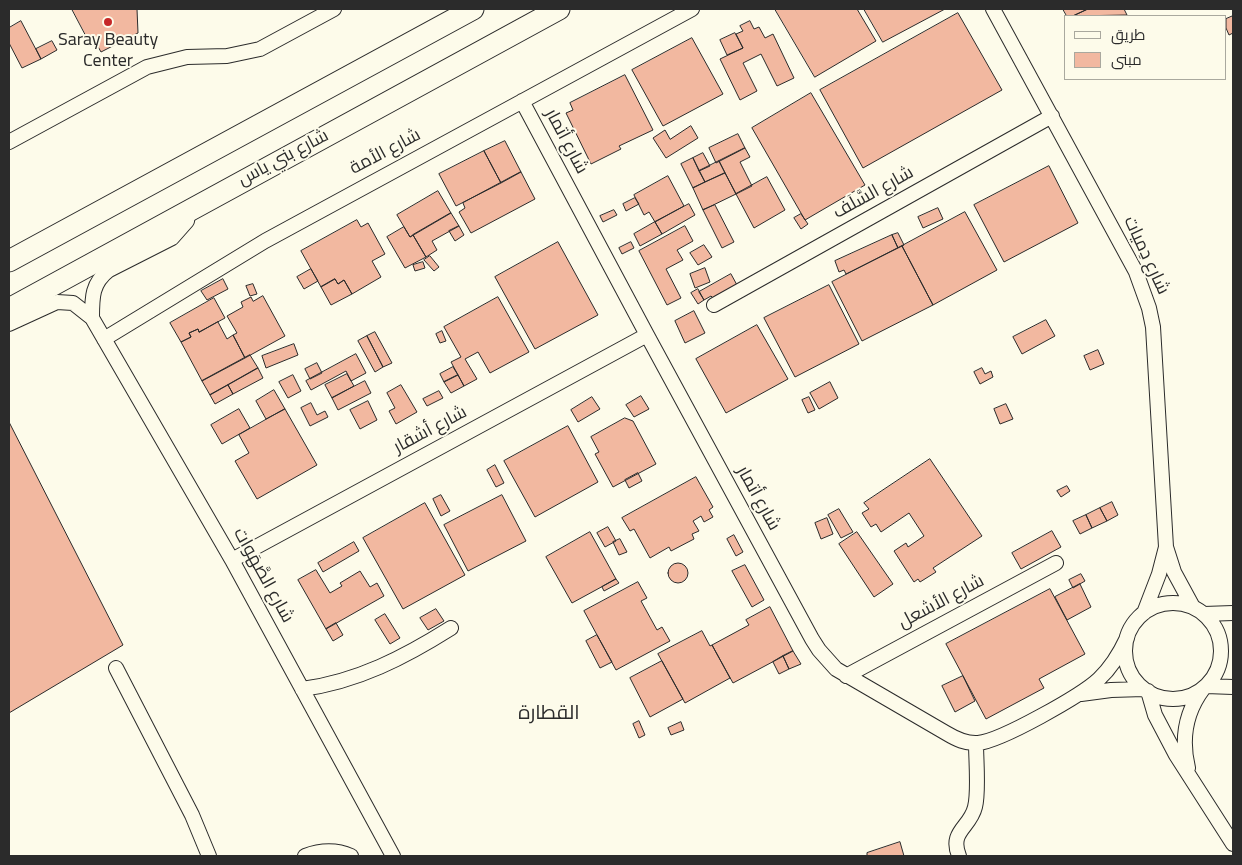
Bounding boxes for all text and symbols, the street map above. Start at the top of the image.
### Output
legend [1064,15,1227,80]
marker: Saray Beauty Center [102,16,114,28]
text: طريق [1111,20,1145,49]
place label: Saray Beauty Center [58,30,158,72]
text: مبنى [1111,45,1142,74]
street label: شارع أتمار [539,106,591,178]
street label: شارع الأمة [347,125,425,181]
street label: شارع بني ياس [235,126,333,192]
street label: شارع السَّلَف [830,163,918,225]
street label: شارع دِميات [1117,213,1173,299]
street label: شارع أشقار [391,403,471,459]
street label: شارع أتمار [730,463,784,535]
street label: شارع الصَّهَوات [227,525,297,627]
street label: شارع الأشعل [895,571,989,635]
district label: القطارة [518,703,580,727]

